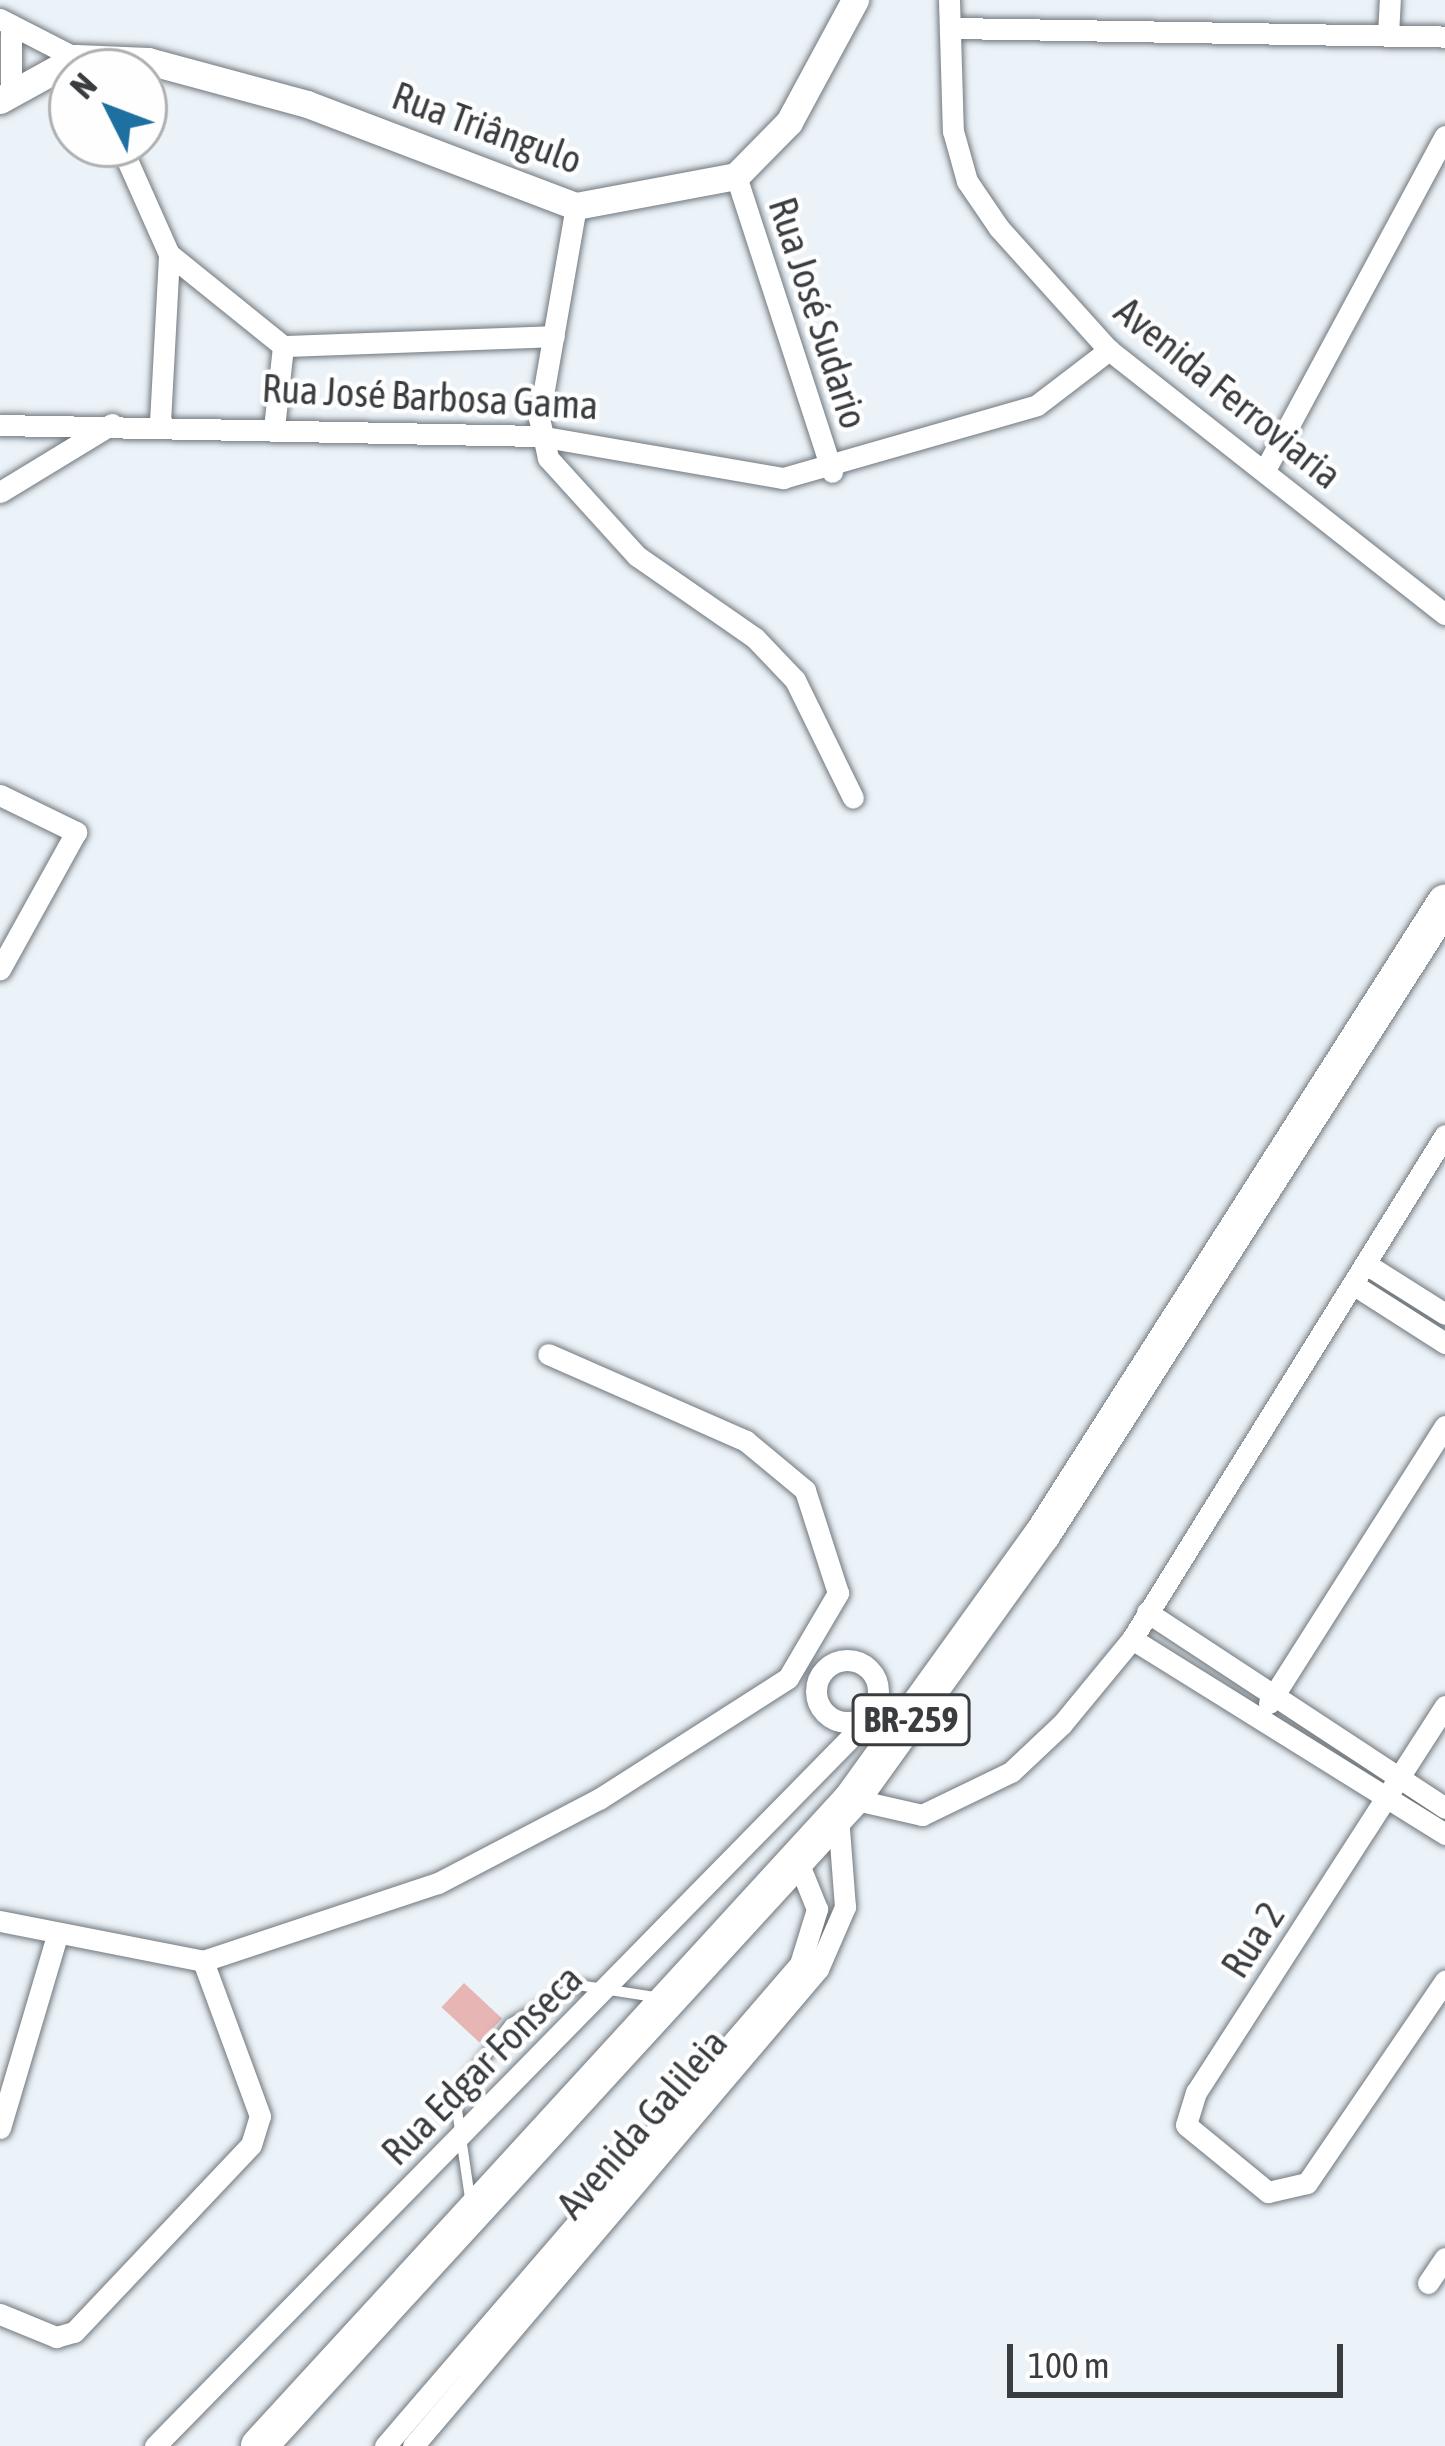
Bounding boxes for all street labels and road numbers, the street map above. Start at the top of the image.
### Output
street label: Rua Triângulo [386,72,588,184]
street label: Rua José Sudario [759,192,877,434]
street label: Avenida Ferroviaria [1105,287,1351,499]
street label: Rua José Barbosa Gama [261,365,599,429]
road number: BR-259 [851,1690,971,1750]
street label: Rua 2 [1212,1894,1294,1986]
street label: Rua Edgar Fonseca [372,1955,592,2175]
street label: Avenida Galileia [547,2020,737,2228]

